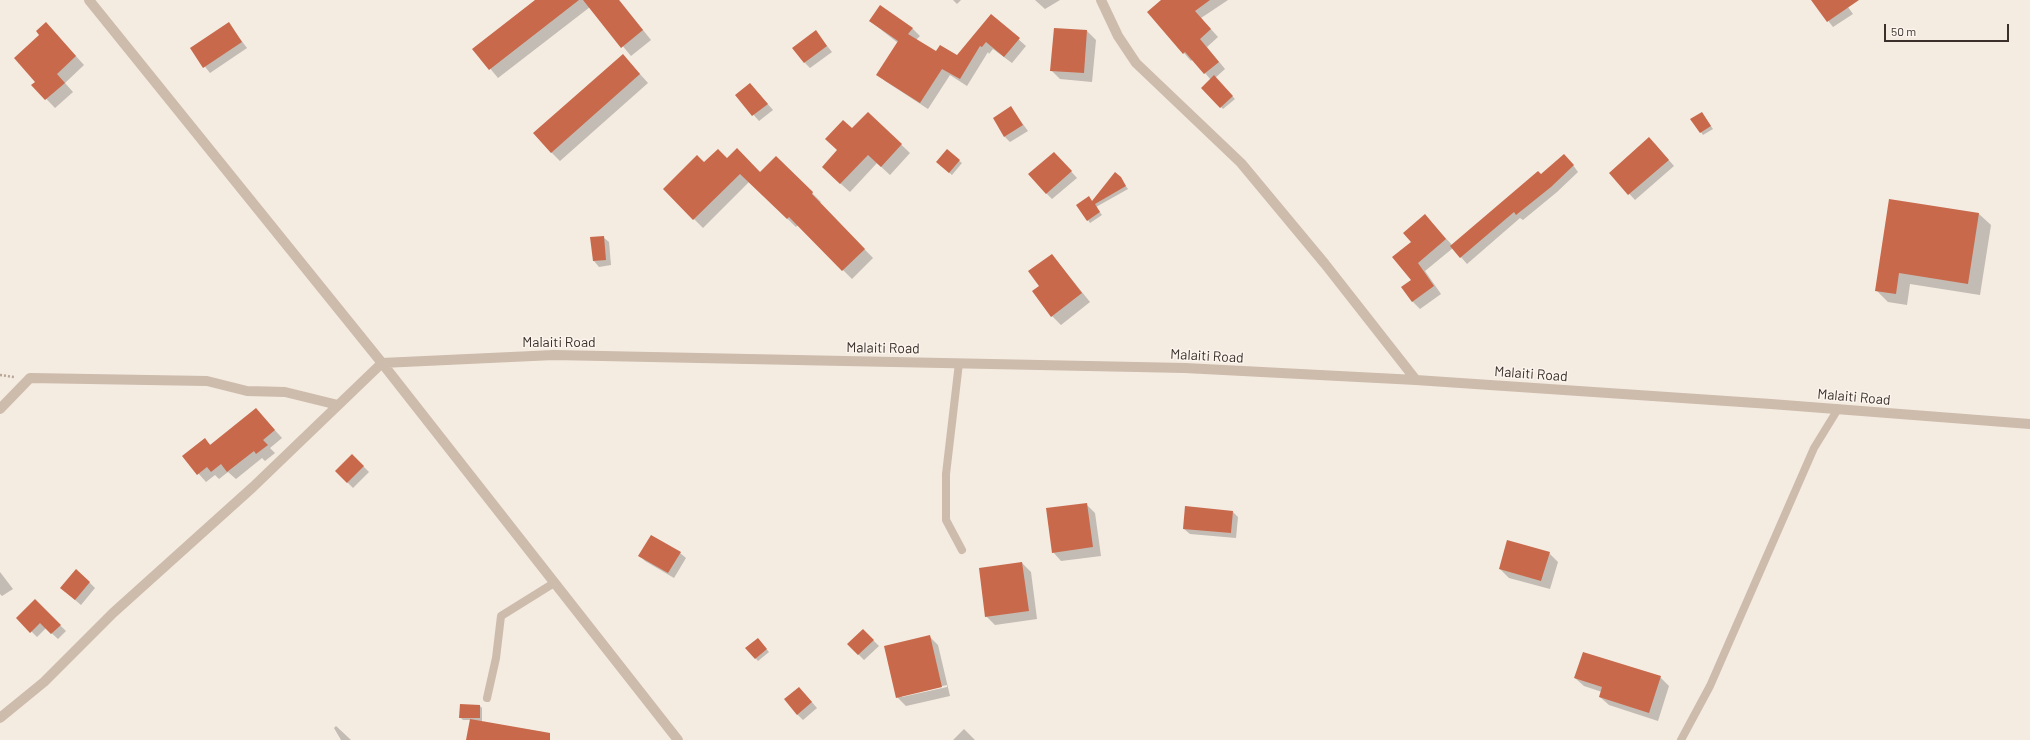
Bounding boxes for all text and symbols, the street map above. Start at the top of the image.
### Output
scale bar [1886,16,2011,42]
text: 50 m [1891,24,1916,38]
street label: Malaiti Road [522,334,596,350]
street label: Malaiti Road [846,339,920,357]
street label: Malaiti Road [1170,346,1244,366]
street label: Malaiti Road [1494,363,1568,385]
street label: Malaiti Road [1817,385,1891,409]

